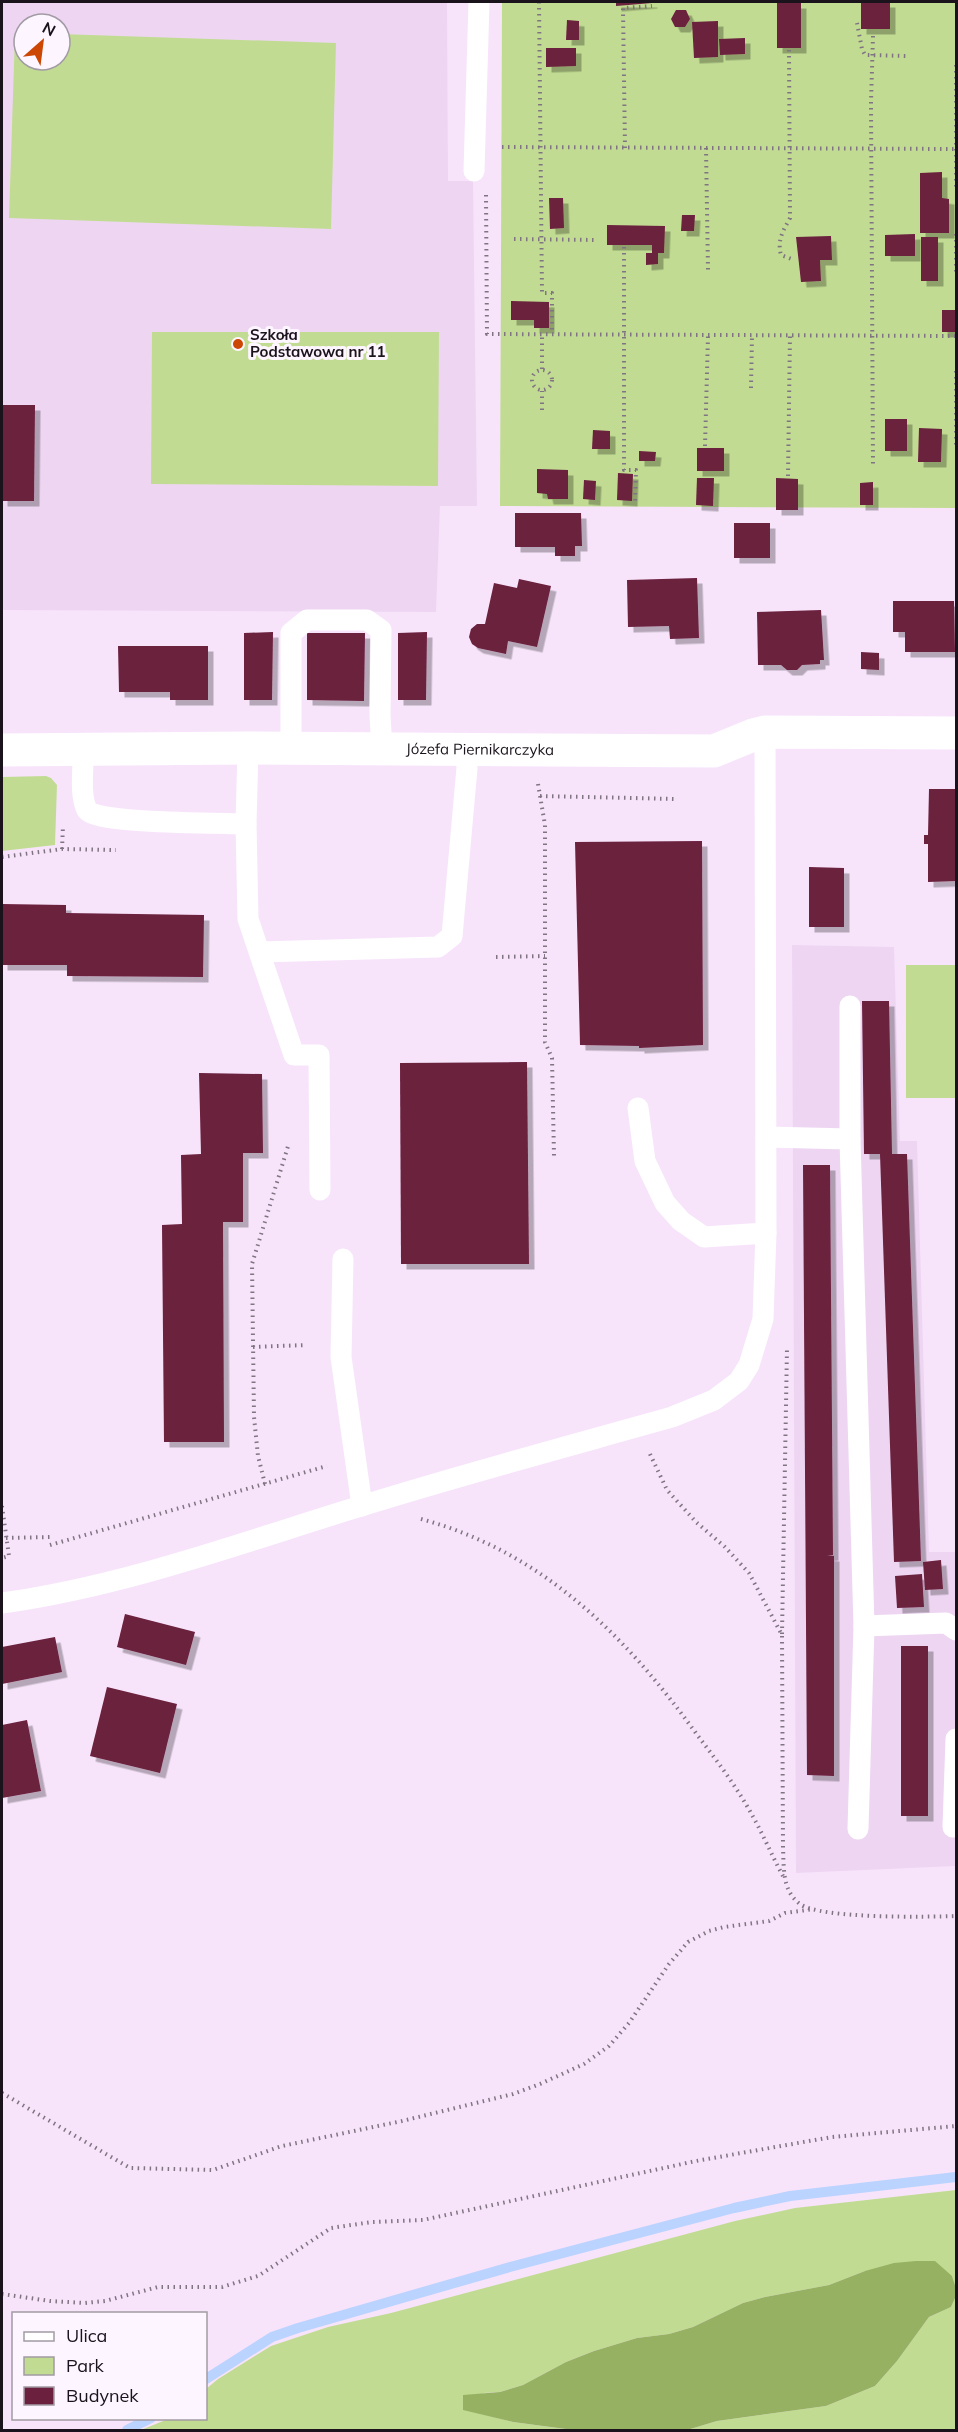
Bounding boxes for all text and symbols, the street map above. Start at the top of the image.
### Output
north arrow [12,12,72,72]
text: N [39,17,59,40]
place label: Szkoła Podstawowa nr 11 [250,325,386,361]
marker: Szkoła Podstawowa nr 11 [231,337,245,351]
street label: Józefa Piernikarczyka [406,739,554,759]
legend [12,2312,207,2420]
text: Ulica [66,2324,107,2347]
text: Park [66,2354,105,2377]
text: Budynek [66,2384,139,2407]

